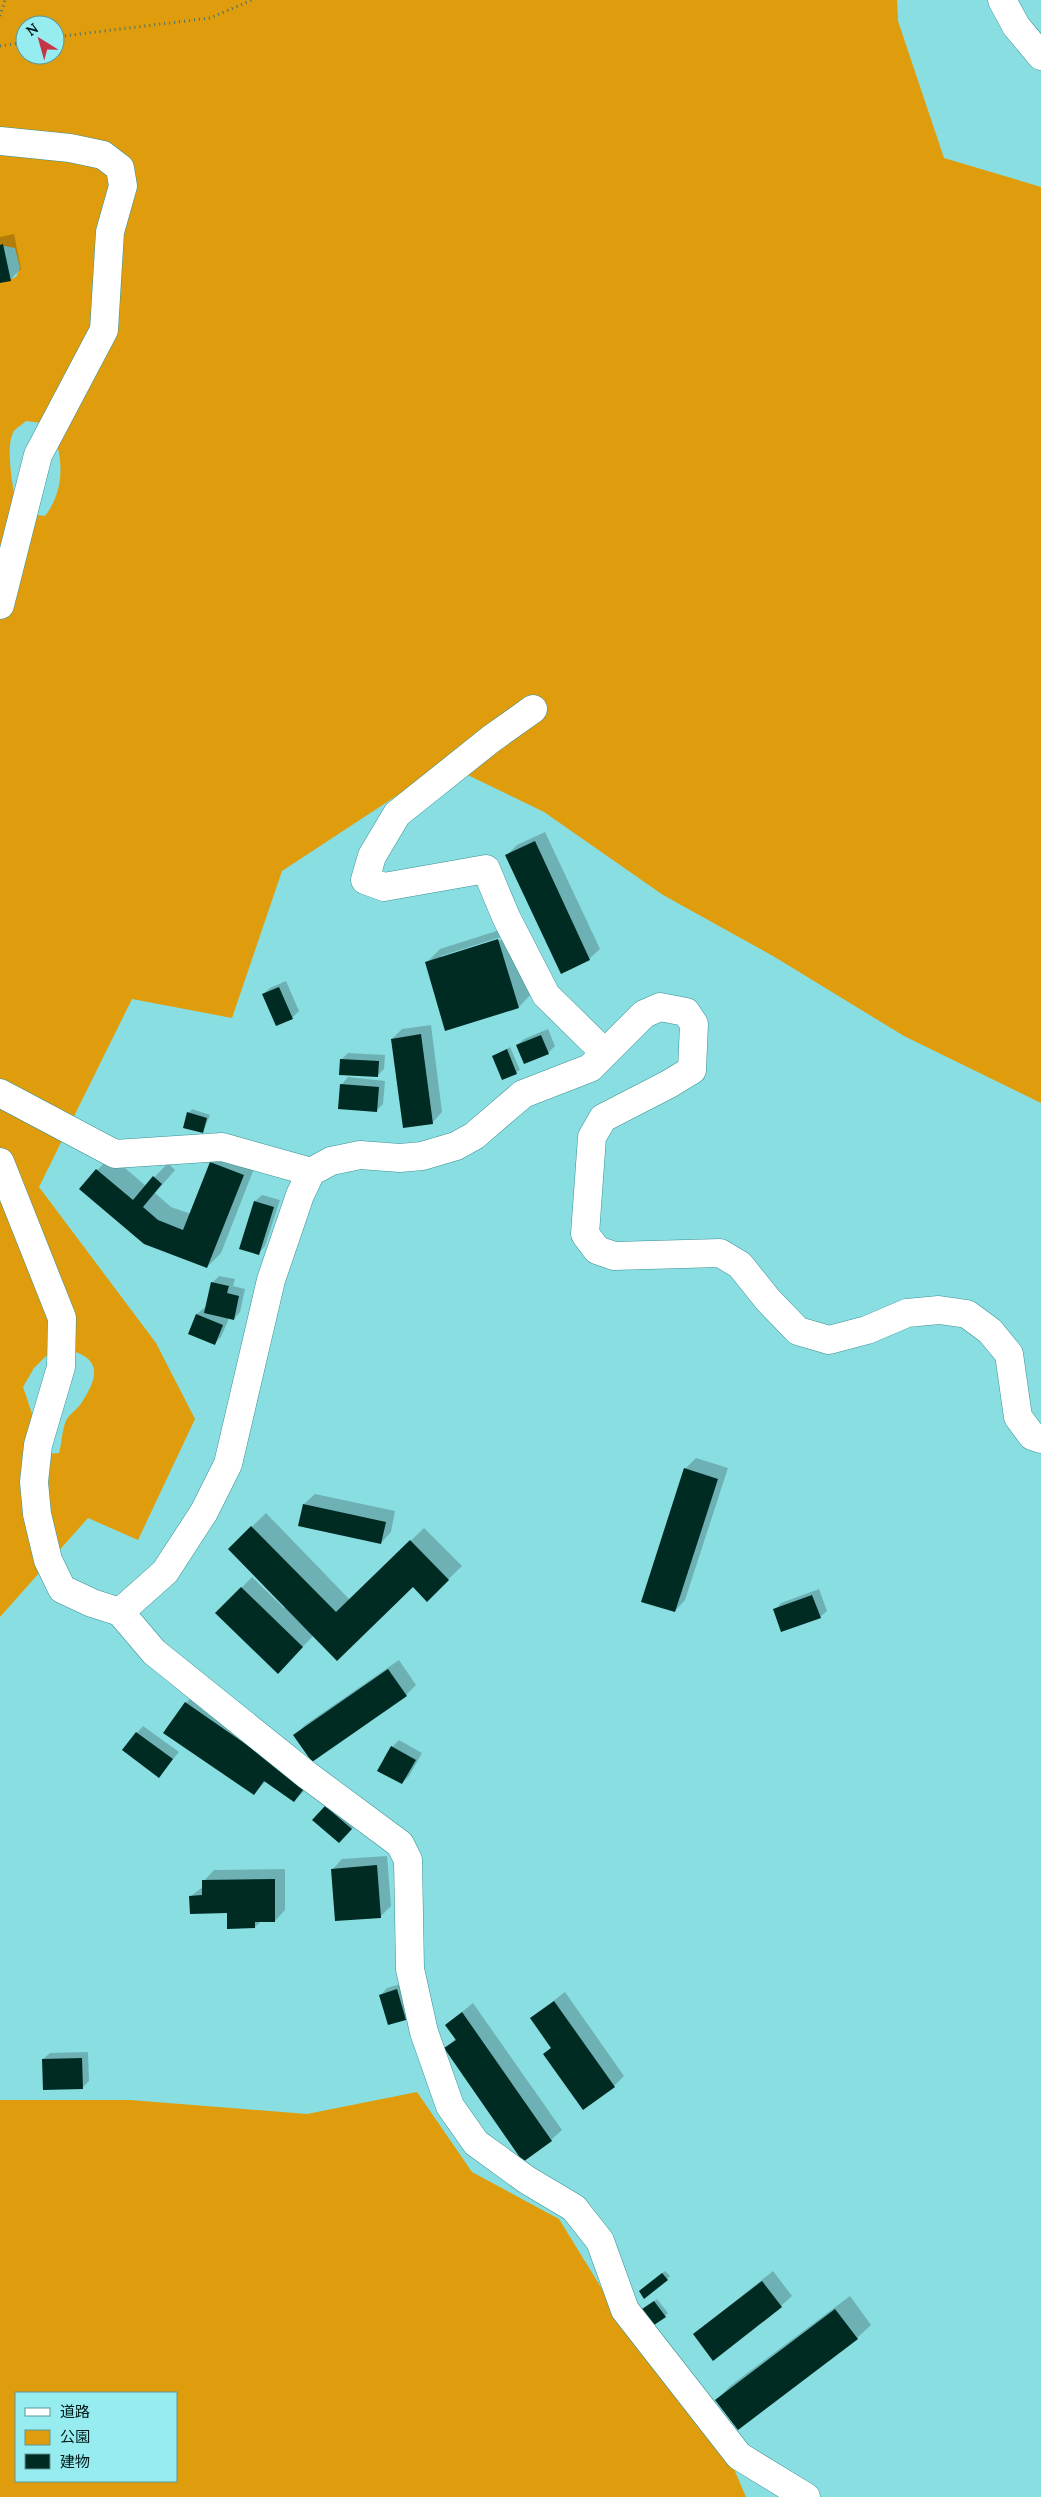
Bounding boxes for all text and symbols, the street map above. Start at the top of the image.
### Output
north arrow [15,15,65,65]
text: N [22,19,42,40]
legend [15,2392,178,2482]
text: 道路 [60,2402,90,2421]
text: 公園 [60,2427,90,2446]
text: 建物 [60,2452,90,2471]

